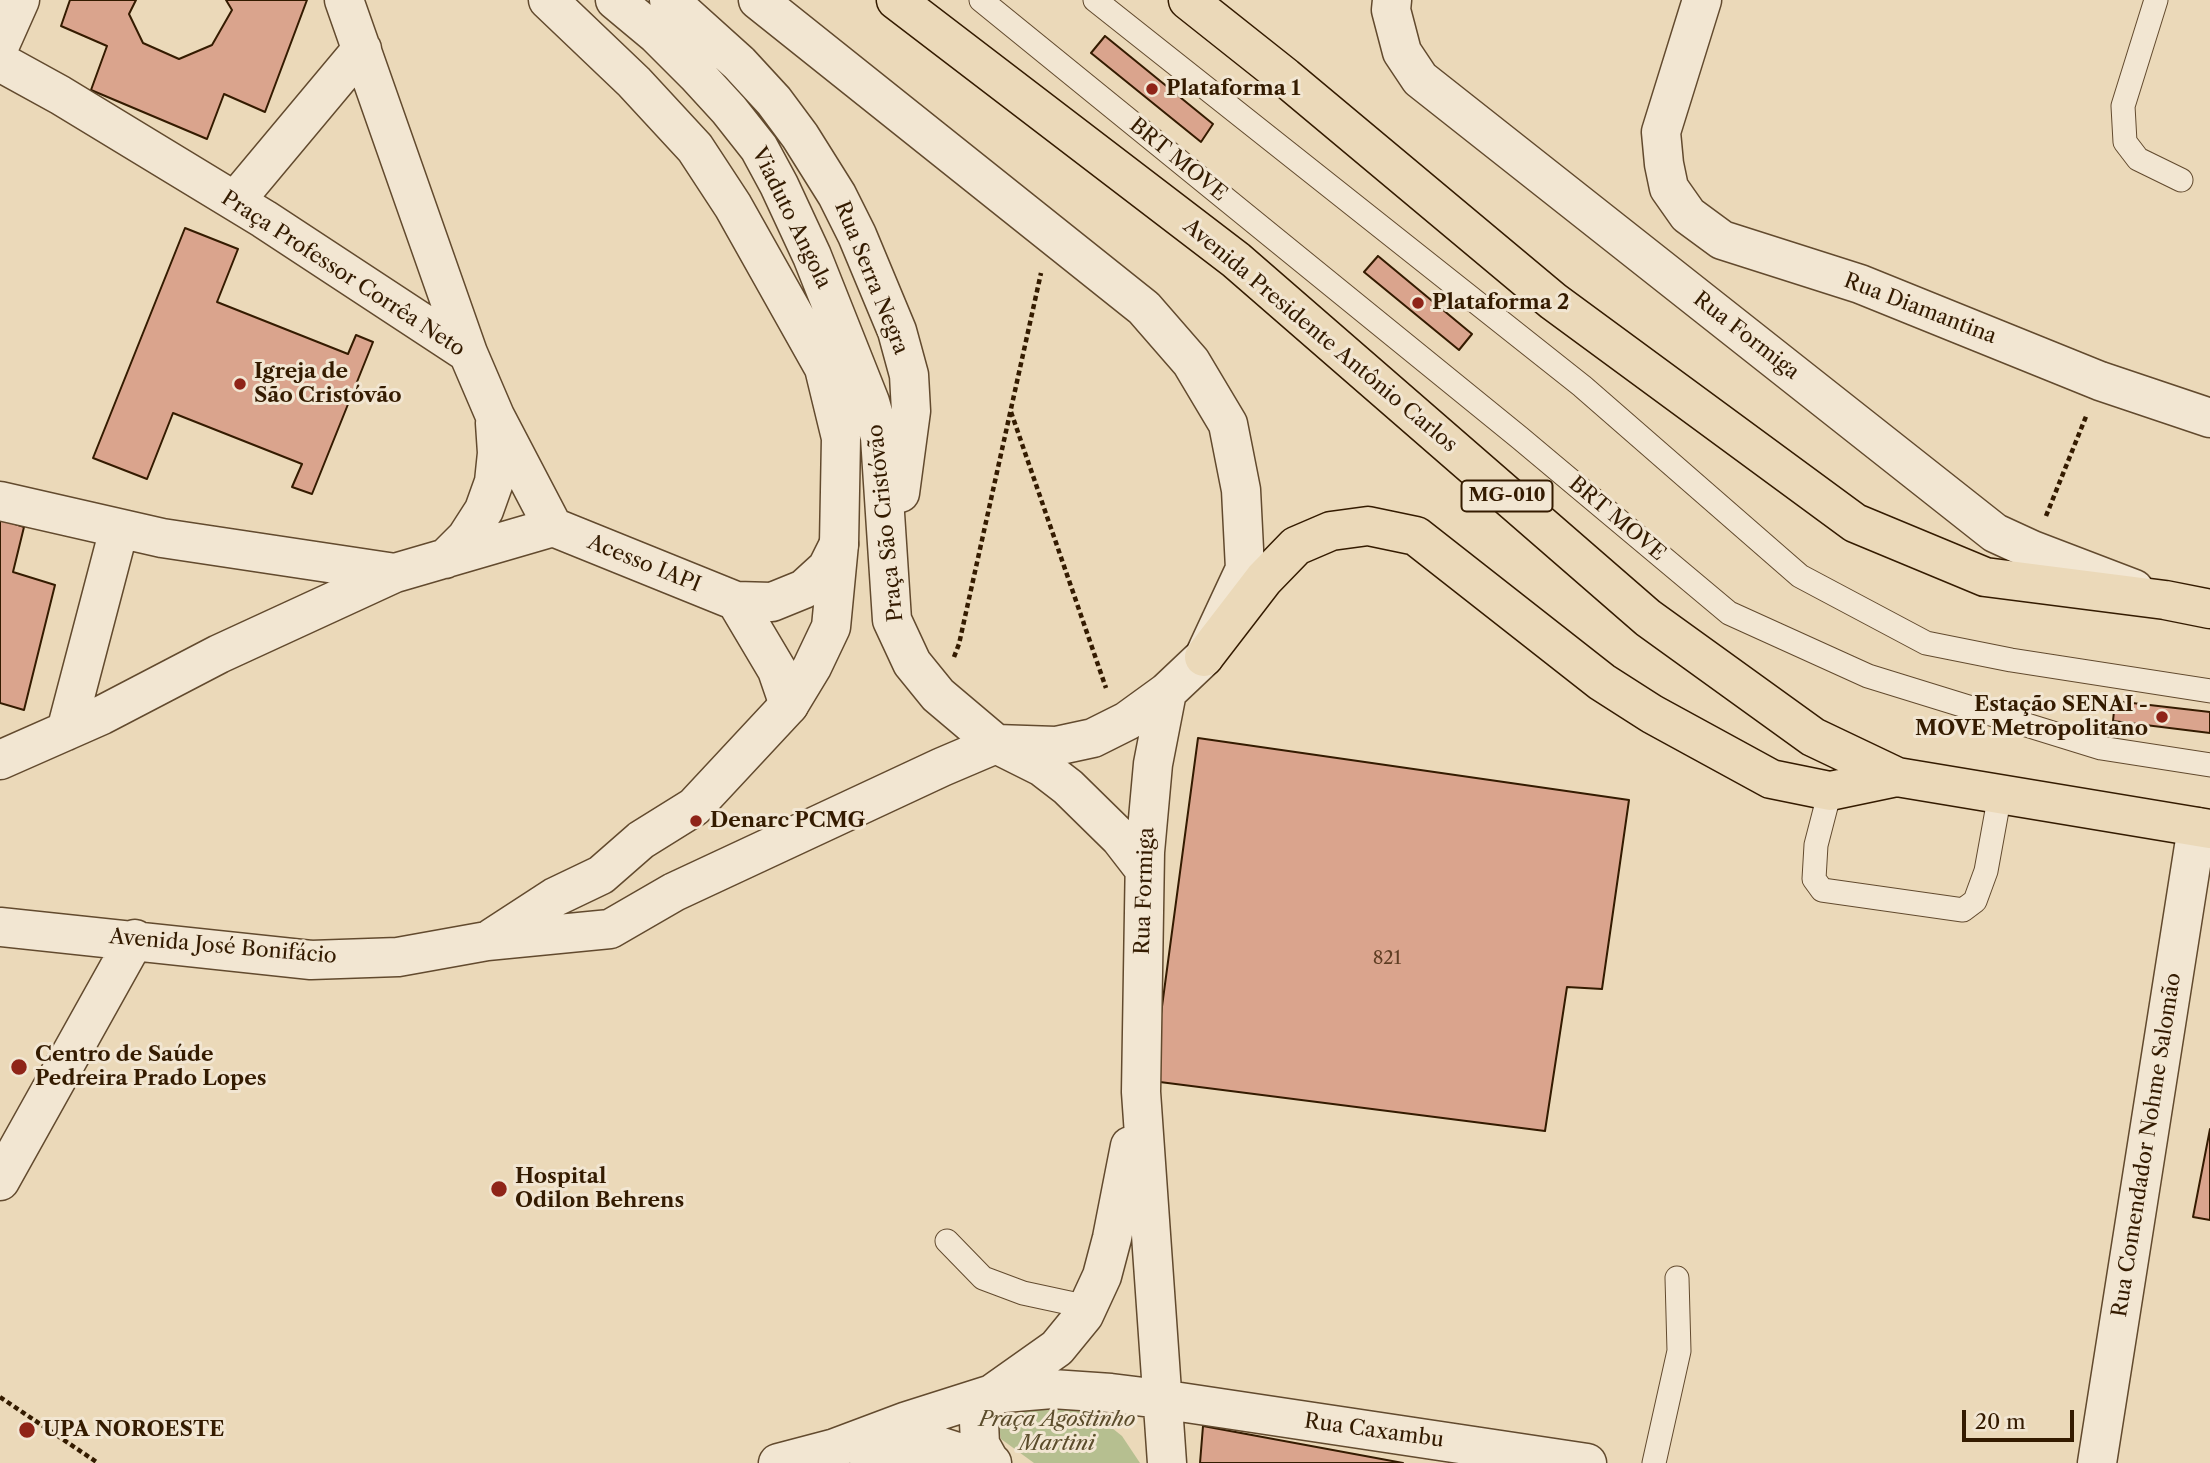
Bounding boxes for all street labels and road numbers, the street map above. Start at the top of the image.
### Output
street label: BRT MOVE [1124,113,1232,207]
street label: Viaduto Angola [746,143,836,293]
street label: Praça Professor Corrêa Neto [217,186,469,362]
street label: Rua Serra Negra [829,198,913,358]
street label: Avenida Presidente Antônio Carlos [1178,214,1462,458]
street label: Rua Diamantina [1840,268,2000,350]
street label: Rua Formiga [1688,287,1804,385]
street label: Praça São Cristóvão [863,423,909,623]
street label: BRT MOVE [1564,471,1670,567]
road number: MG-010 [1462,481,1552,512]
street label: Acesso IAPI [584,530,704,598]
street label: Rua Formiga [1130,827,1160,955]
street label: Avenida José Bonifácio [108,924,338,970]
street label: Rua Comendador Nohme Salomão [2107,971,2187,1319]
street label: Rua Caxambu [1303,1409,1445,1453]

